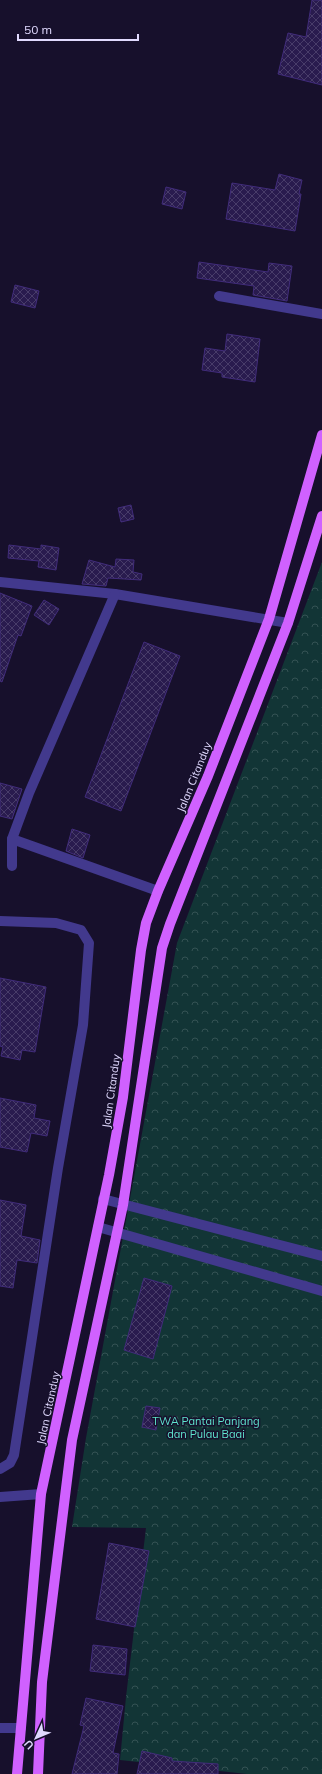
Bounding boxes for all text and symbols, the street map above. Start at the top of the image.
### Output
scale bar [18,16,138,42]
text: 50 m [24,22,52,37]
street label: Jalan Citanduy [174,740,215,814]
street label: Jalan Citanduy [99,1053,123,1129]
street label: Jalan Citanduy [33,1370,63,1446]
park label: TWA Pantai Panjang dan Pulau Baai [152,1414,260,1441]
north arrow [16,1718,56,1758]
text: U [21,1737,37,1753]

